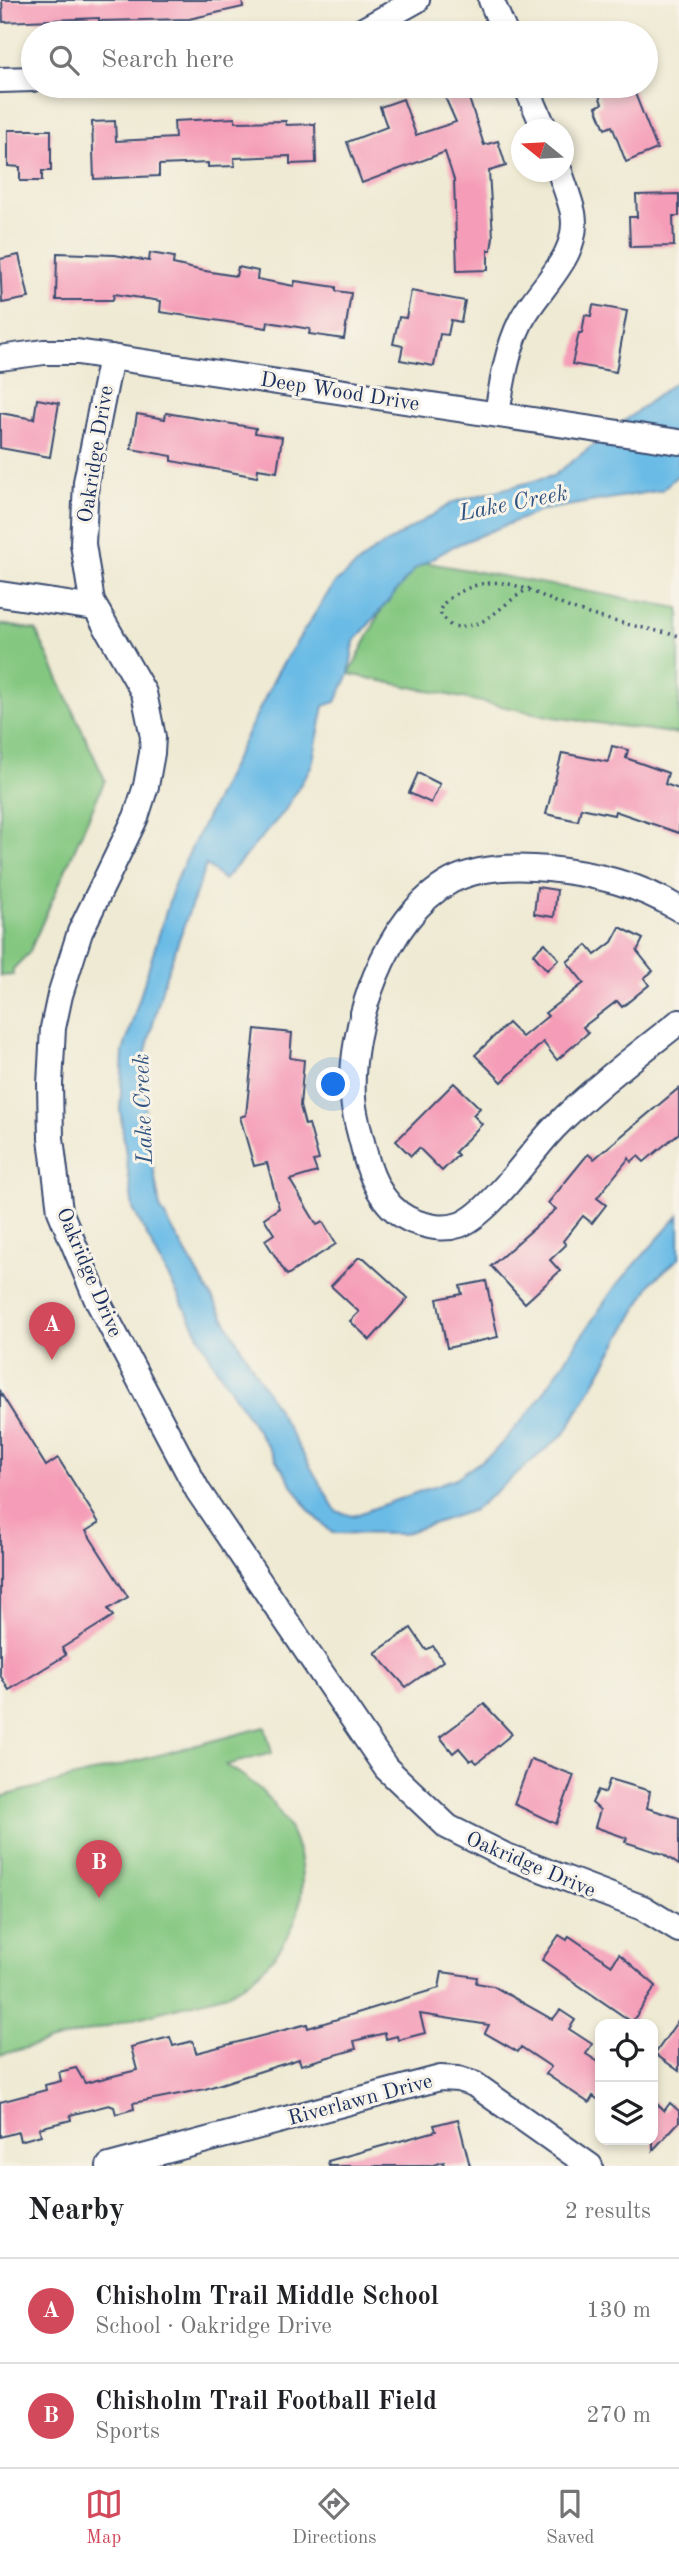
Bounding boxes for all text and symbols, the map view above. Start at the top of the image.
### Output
search box [21,21,658,98]
icon: search [45,41,83,79]
text: Search here [101,47,234,73]
north arrow [511,119,574,182]
street label: Deep Wood Drive [259,370,421,415]
street label: Oakridge Drive [75,384,118,524]
water label: Lake Creek [456,482,570,525]
water label: Lake Creek [130,1053,157,1166]
your location [316,1067,350,1101]
street label: Oakridge Drive [52,1205,125,1340]
pin: A [29,1302,75,1360]
street label: Oakridge Drive [463,1829,598,1902]
pin: B [76,1840,122,1898]
map controls [595,2019,658,2145]
button: locate [595,2019,658,2082]
street label: Riverlawn Drive [286,2071,435,2130]
button: layers [595,2082,658,2145]
text: Nearby [28,2196,125,2226]
text: 2 results [565,2200,651,2223]
text: Chisholm Trail Middle School [95,2284,439,2310]
text: A [42,2299,60,2322]
text: 130 m [586,2299,651,2322]
text: School · Oakridge Drive [95,2315,332,2338]
text: Chisholm Trail Football Field [95,2389,437,2415]
text: B [43,2404,59,2427]
text: 270 m [586,2404,651,2427]
text: Sports [95,2420,160,2443]
tab: Map [85,2485,123,2550]
tab: Directions [292,2485,377,2550]
tab: Saved [546,2485,594,2550]

